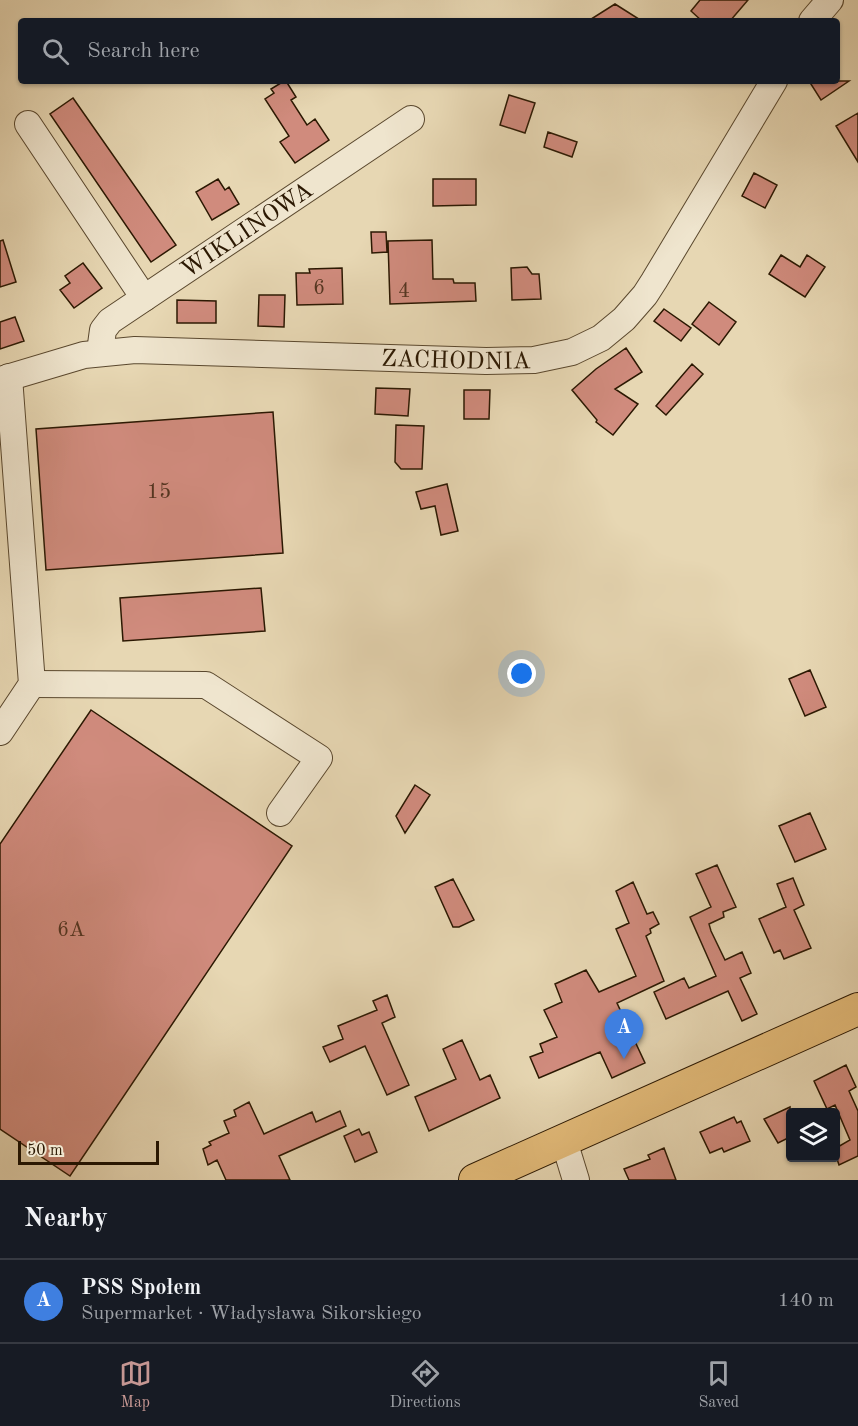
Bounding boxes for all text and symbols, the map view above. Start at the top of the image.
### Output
search box [18,18,840,84]
icon: search [39,35,72,68]
text: Search here [87,40,200,62]
street label: WIKLINOWA [178,179,318,284]
house number: 6 [313,278,325,299]
house number: 4 [398,281,410,302]
street label: ZACHODNIA [381,348,531,375]
house number: 15 [147,482,171,503]
your location [507,659,536,688]
house number: 6A [57,920,85,941]
pin: A [604,1010,644,1059]
map controls [786,1108,840,1162]
button: layers [786,1108,840,1162]
scale bar [18,1138,159,1166]
text: 50 m [27,1143,63,1159]
text: Nearby [24,1206,108,1232]
text: PSS Społem [81,1277,201,1299]
text: A [36,1291,51,1311]
text: 140 m [778,1291,834,1311]
text: Supermarket · Władysława Sikorskiego [81,1304,422,1324]
tab: Map [119,1357,152,1413]
tab: Directions [390,1357,461,1413]
tab: Saved [698,1357,739,1413]

